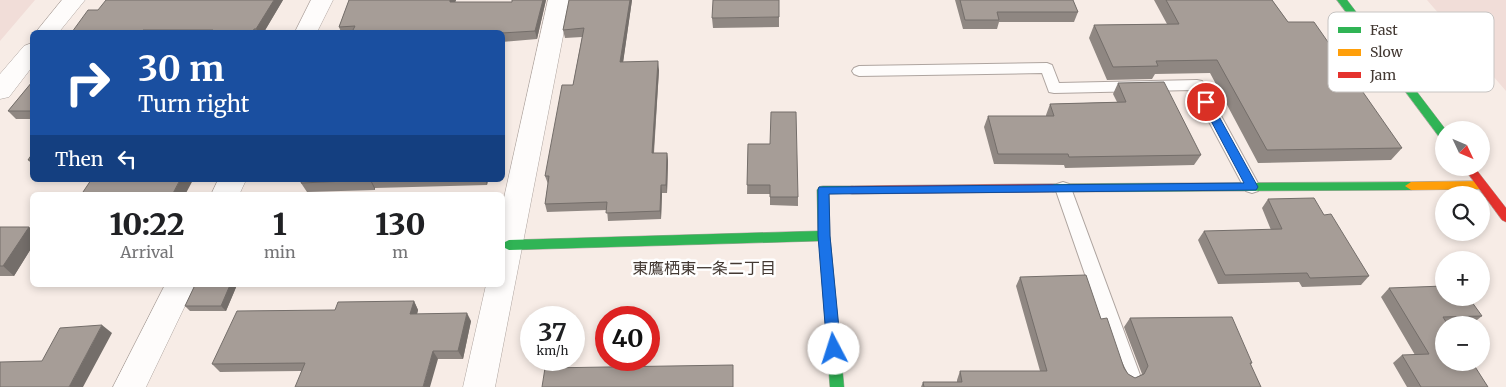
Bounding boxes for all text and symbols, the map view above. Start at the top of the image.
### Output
legend [1328,12,1494,92]
text: Fast [1370,21,1398,39]
text: Slow [1370,43,1403,61]
text: 30 m [138,47,224,91]
icon: right [55,50,120,115]
text: Jam [1369,66,1396,84]
pin [1185,81,1227,123]
icon: arrive [1192,88,1220,116]
text: Turn right [138,90,249,118]
north arrow [1435,121,1490,176]
map controls [1435,121,1490,371]
icon: left [113,145,141,173]
text: Then [55,147,103,171]
button: search [1435,186,1490,241]
text: 10:22 [109,205,185,243]
text: 1 [273,205,287,243]
text: 130 [375,205,426,243]
text: Arrival [120,242,174,262]
text: min [264,242,296,262]
text: m [392,242,408,262]
button: + [1435,251,1490,306]
district label: 東鷹栖東一条二丁目 [632,258,776,278]
speed limit sign: 40 [595,306,660,371]
text: 37 [538,316,567,348]
button: − [1435,316,1490,371]
position arrow [807,322,859,374]
text: km/h [537,343,568,358]

